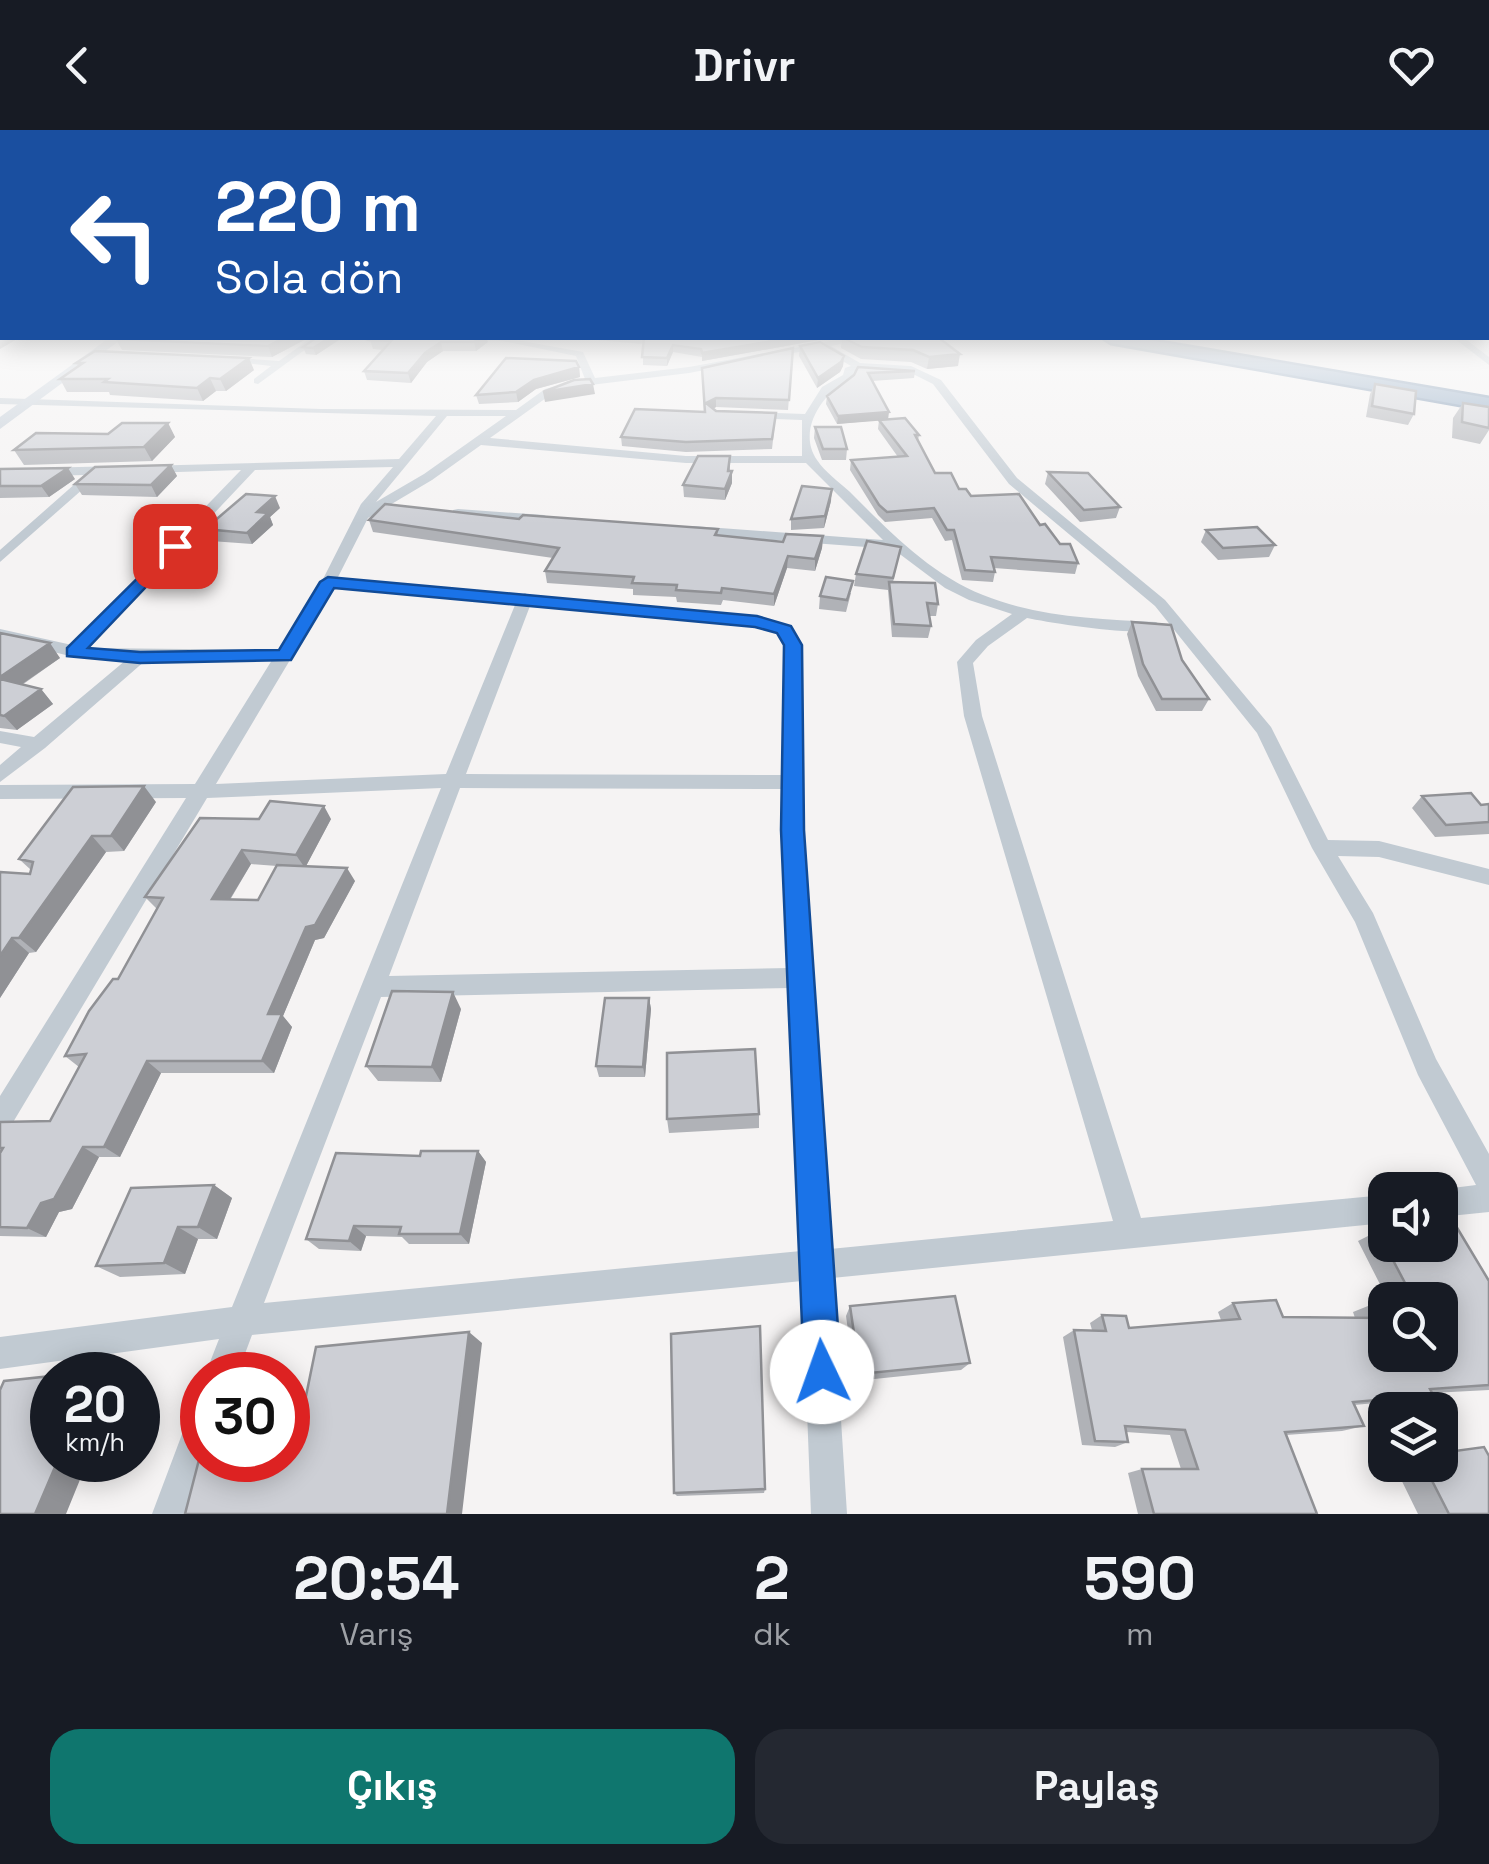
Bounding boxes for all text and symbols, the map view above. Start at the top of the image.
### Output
text: Drivr [693,37,796,94]
icon: back [50,38,105,93]
icon: heart [1384,38,1439,93]
text: 220 m [215,162,421,251]
icon: left [50,170,180,300]
text: Sola dön [215,249,403,306]
pin [133,504,218,589]
icon: arrive [148,519,203,574]
map controls [1368,1172,1458,1482]
button: sound [1368,1172,1458,1262]
button: search [1368,1282,1458,1372]
position arrow [770,1320,874,1424]
speed limit sign: 30 [180,1352,310,1482]
text: 20 [64,1373,126,1437]
button: layers [1368,1392,1458,1482]
text: km/h [65,1426,125,1458]
text: 20:54 [293,1540,460,1617]
text: 2 [754,1540,790,1617]
text: 590 [1084,1540,1196,1617]
text: Varış [340,1614,413,1654]
text: dk [753,1614,791,1654]
text: m [1126,1614,1154,1654]
button: Çıkış [50,1729,735,1844]
button: Paylaş [755,1729,1439,1844]

